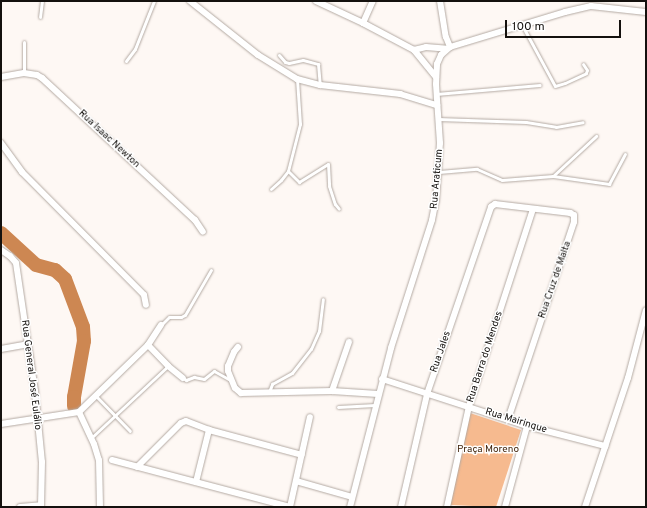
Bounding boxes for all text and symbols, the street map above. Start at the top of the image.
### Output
scale bar [507,12,623,38]
text: 100 m [512,19,545,35]
street label: Rua Isaac Newton [76,107,142,171]
street label: Rua Araticum [428,148,446,210]
street label: Rua Cruz de Malta [536,240,574,320]
street label: Rua Barra do Mendes [465,310,505,404]
street label: Rua General José Eulálio [18,319,44,431]
street label: Rua Jales [428,330,454,374]
street label: Rua Mairinque [484,406,548,436]
park label: Praça Moreno [457,444,519,456]

